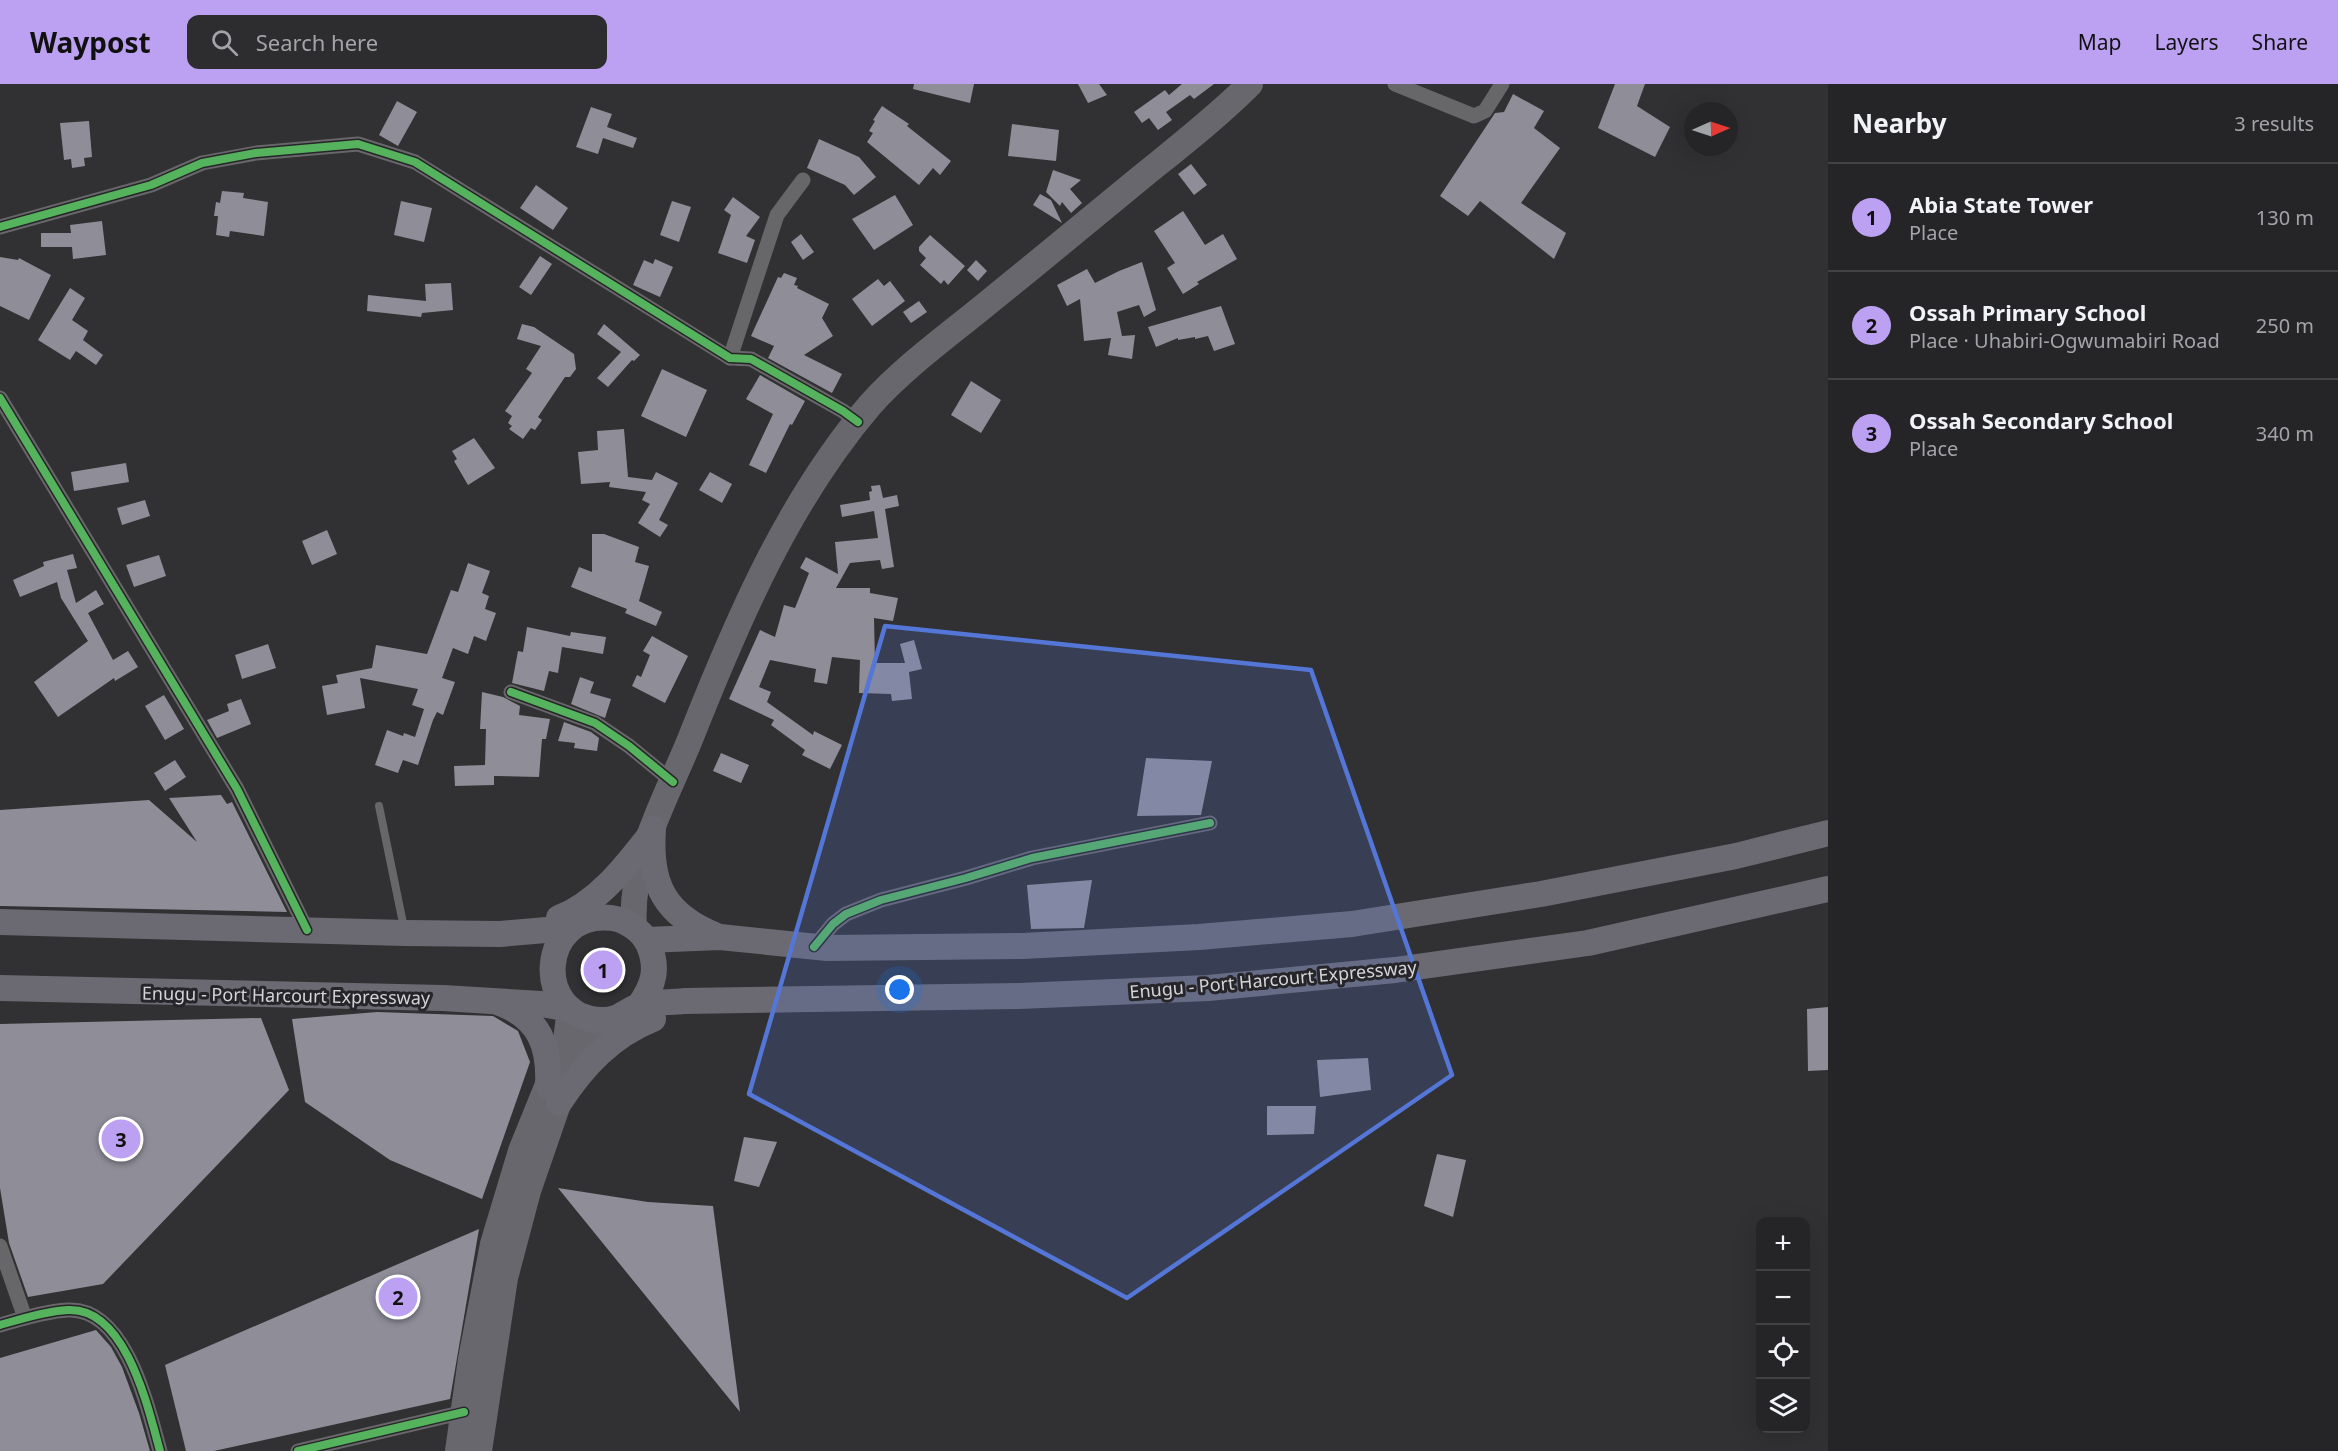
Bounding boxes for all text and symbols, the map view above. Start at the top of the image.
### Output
search box [187,15,607,69]
text: Waypost [30,23,151,61]
icon: search [208,26,241,59]
text: Search here [256,27,378,57]
text: Map [2078,28,2122,56]
text: Layers [2155,28,2219,56]
text: Share [2252,28,2308,56]
north arrow [1684,102,1738,156]
text: Nearby [1852,105,1947,141]
text: 3 results [2234,110,2314,137]
text: Abia State Tower [1909,189,2093,219]
text: 1 [1866,204,1877,231]
text: 130 m [2256,204,2314,231]
text: Place [1909,219,1958,246]
text: Ossah Primary School [1909,297,2146,327]
text: 2 [1866,312,1877,339]
text: 250 m [2256,312,2314,339]
text: Place · Uhabiri-Ogwumabiri Road [1909,327,2220,354]
text: Ossah Secondary School [1909,405,2173,435]
text: 3 [1866,420,1877,447]
text: 340 m [2256,420,2314,447]
text: Place [1909,435,1958,462]
pin: 1 [584,948,622,992]
street label: Enugu - Port Harcourt Expressway [1128,954,1418,1004]
your location [885,975,914,1004]
street label: Enugu - Port Harcourt Expressway [142,980,431,1010]
pin: 3 [102,1116,140,1162]
map controls [1756,1217,1810,1433]
button: + [1756,1217,1810,1271]
button: − [1756,1271,1810,1325]
pin: 2 [378,1274,418,1320]
button: locate [1756,1325,1810,1379]
button: layers [1756,1379,1810,1433]

